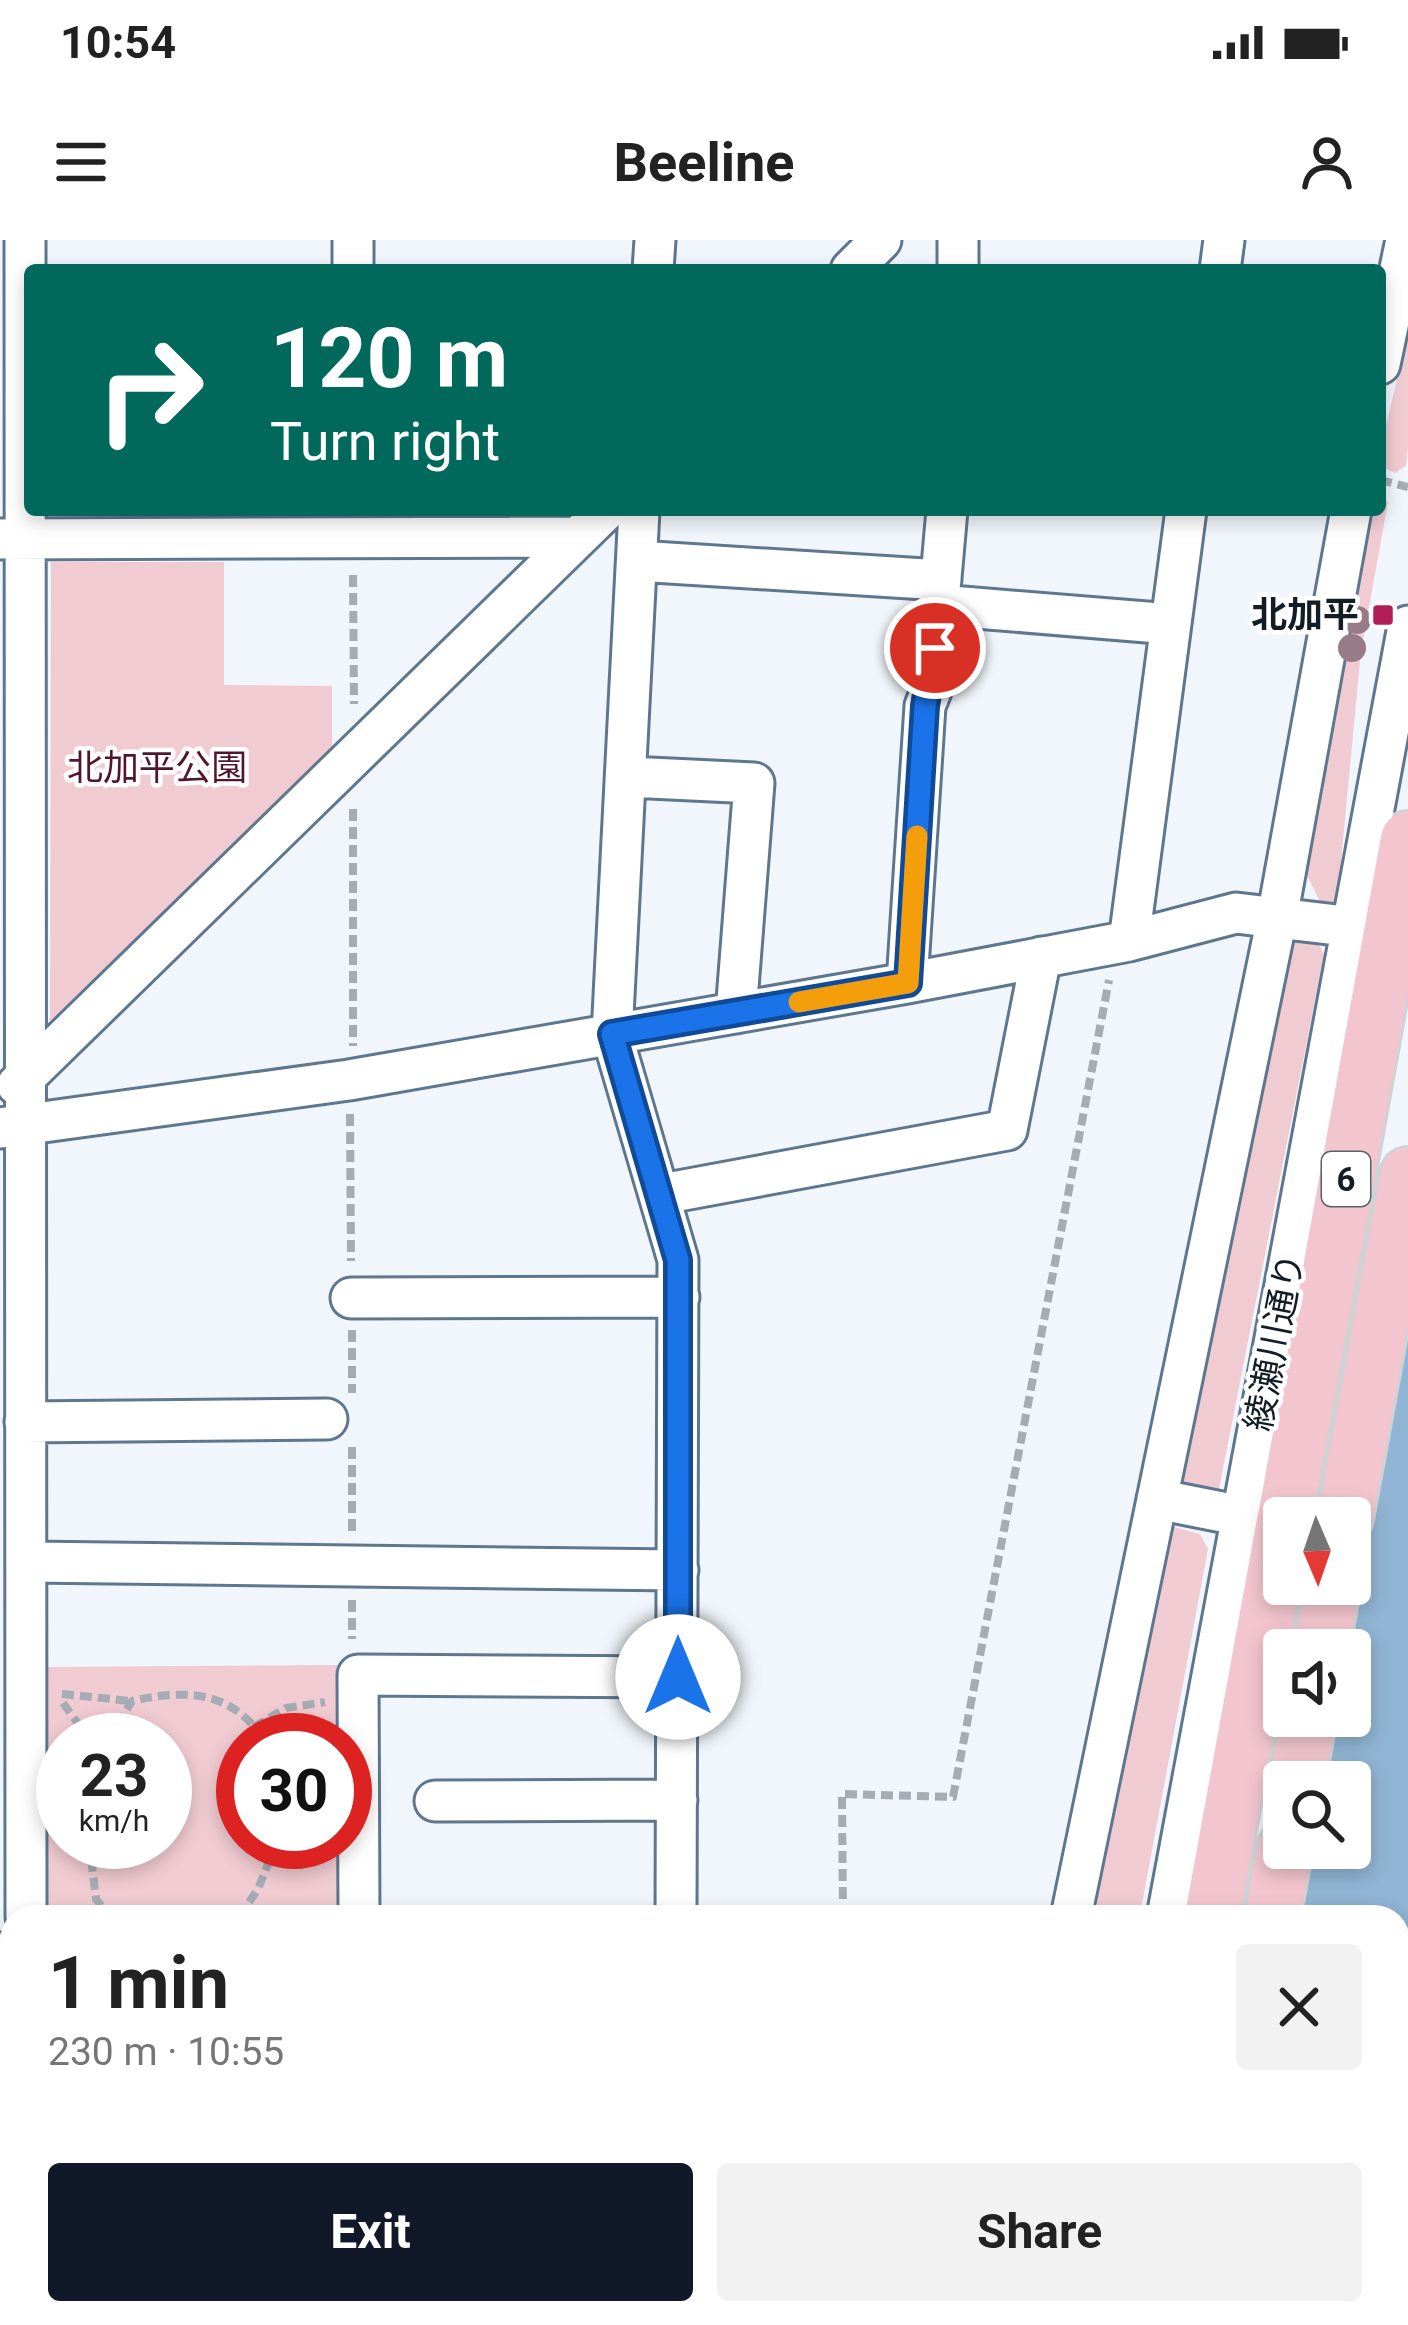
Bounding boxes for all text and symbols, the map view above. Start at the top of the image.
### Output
text: 10:54 [60,16,176,69]
icon: menu [48,129,114,195]
icon: person [1294,129,1360,195]
text: Beeline [614,131,794,194]
text: 120 m [270,309,508,408]
icon: right [72,312,228,468]
text: Turn right [270,410,500,473]
place label: 北加平 [1251,594,1359,636]
pin [884,597,986,699]
marker: 北加平 [1370,602,1396,628]
icon: arrive [902,615,968,681]
park label: 北加平公園 [67,747,247,789]
road number: 6 [1322,1152,1370,1206]
street label: 綾瀬川通り [1237,1250,1313,1434]
north arrow [1263,1497,1371,1605]
map controls [1263,1497,1371,1869]
position arrow [615,1614,741,1740]
button: sound [1263,1629,1371,1737]
speed limit sign: 30 [216,1713,372,1869]
text: 23 [80,1740,148,1811]
button: search [1263,1761,1371,1869]
text: km/h [79,1803,149,1838]
text: 1 min [48,1941,229,2026]
button: close [1236,1944,1362,2070]
text: 230 m · 10:55 [48,2029,284,2075]
button: Exit [48,2163,693,2301]
button: Share [717,2163,1362,2301]

